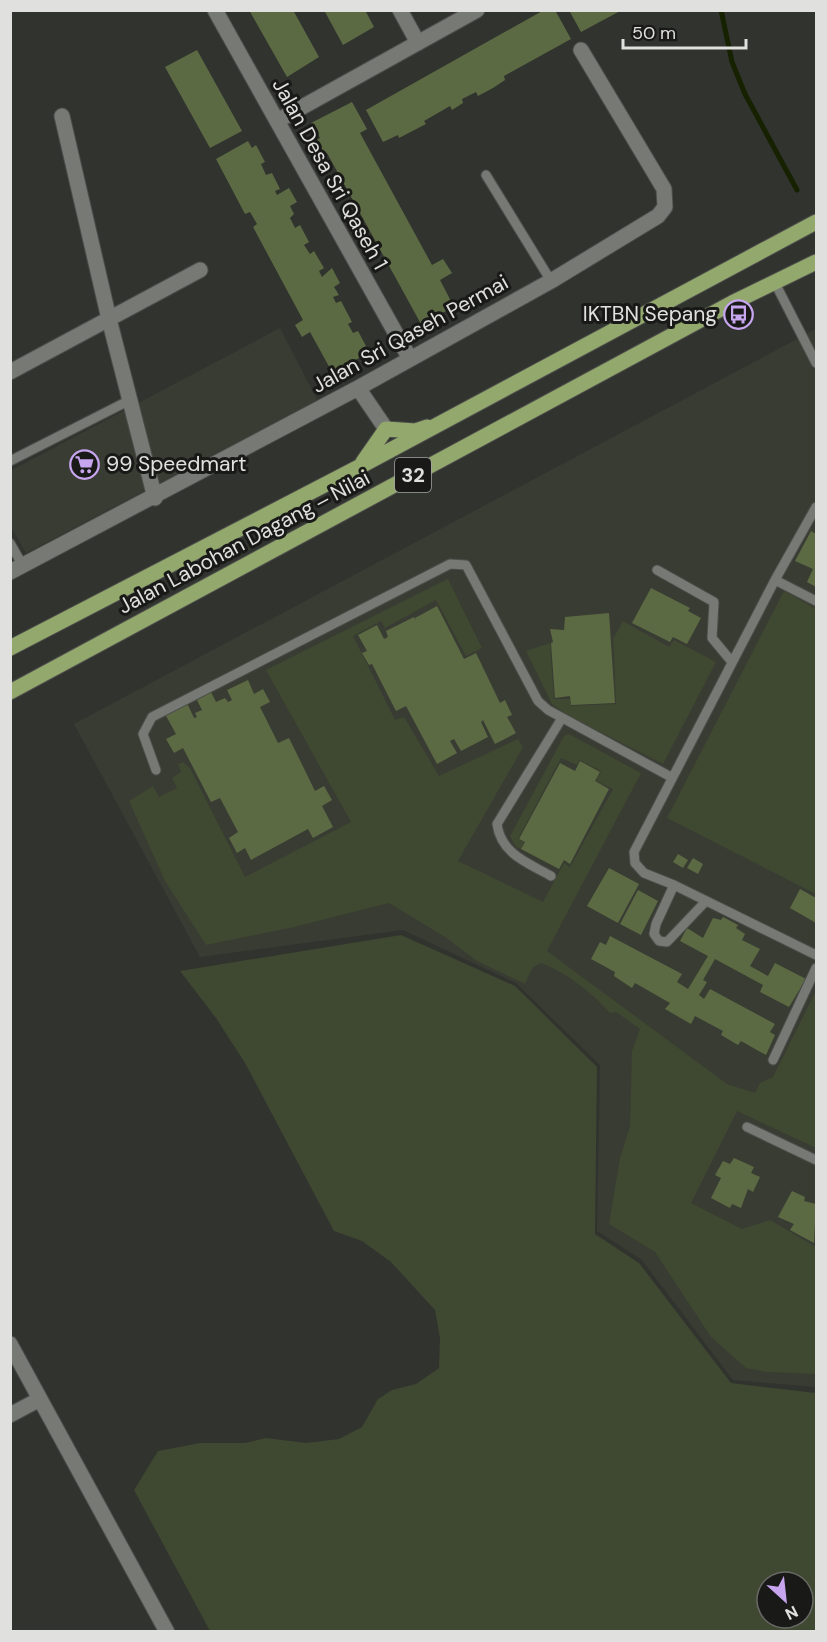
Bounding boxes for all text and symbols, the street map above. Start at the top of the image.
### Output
scale bar [623,12,746,50]
text: 50 m [632,21,676,45]
street label: Jalan Desa Sri Qaseh 1 [266,73,394,275]
street label: Jalan Sri Qaseh Permai [307,268,513,400]
bus stop icon: IKTBN Sepang [722,298,754,330]
place label: IKTBN Sepang [583,300,717,328]
supermarket icon: 99 Speedmart [69,448,101,480]
place label: 99 Speedmart [106,450,246,478]
road number: 32 [395,458,431,492]
street label: Jalan Labohan Dagang ‒ Nilai [113,464,375,620]
north arrow [755,1570,815,1630]
text: N [782,1601,802,1625]

